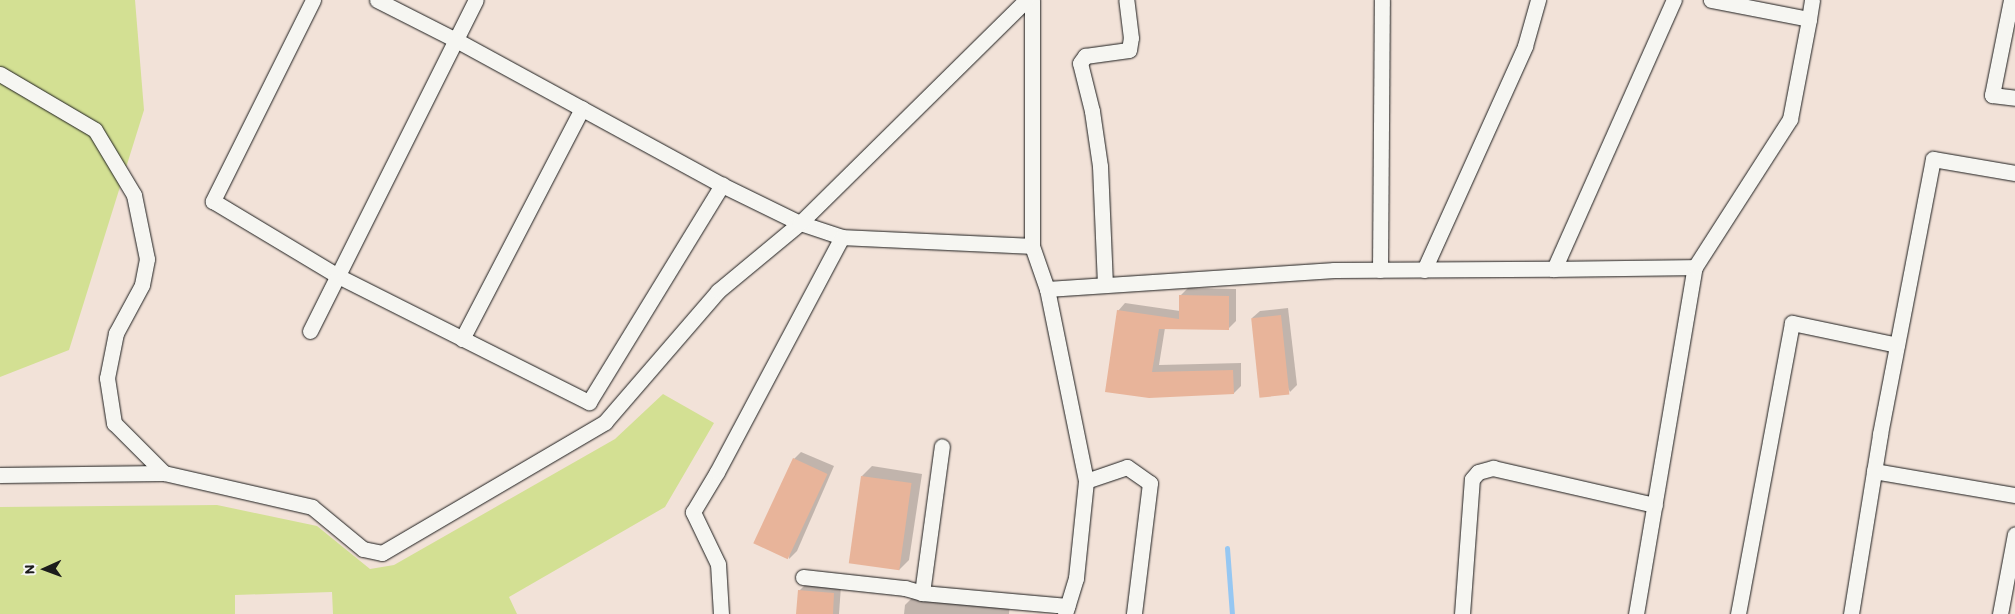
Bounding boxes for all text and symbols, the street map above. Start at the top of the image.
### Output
north arrow [20,544,70,594]
text: N [21,565,38,575]

